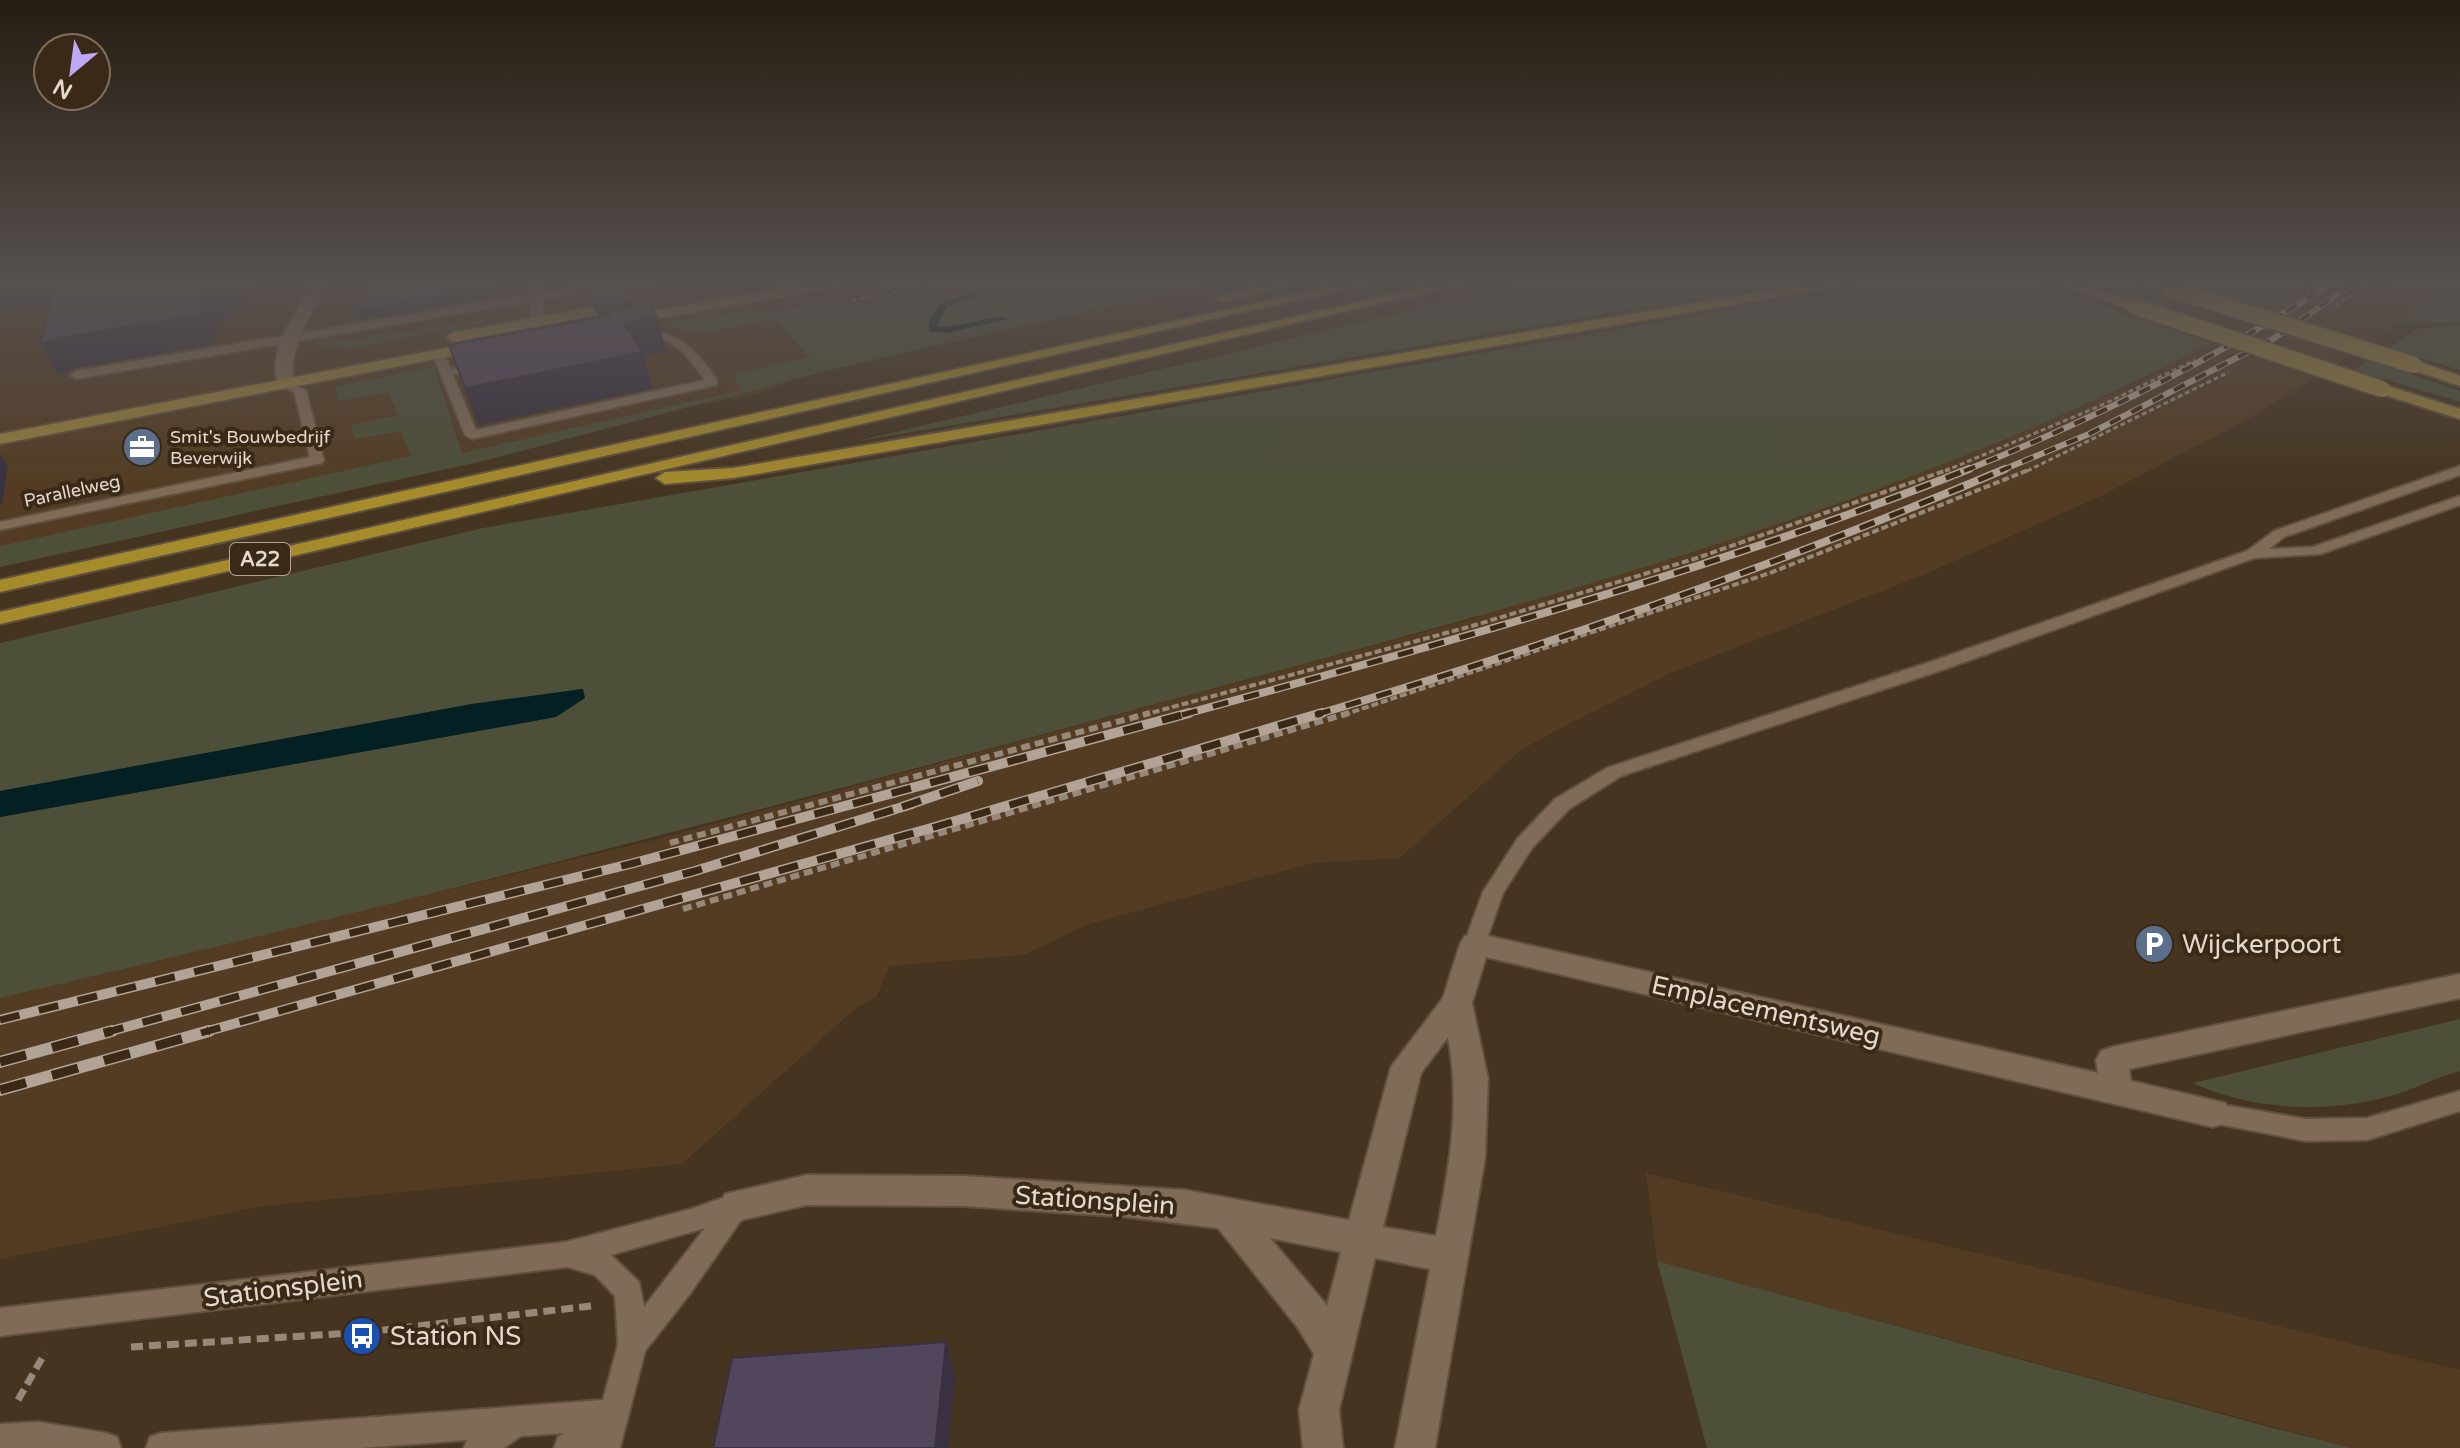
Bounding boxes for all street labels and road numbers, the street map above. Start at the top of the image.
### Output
street label: Parallelweg [22,470,122,512]
road number: A22 [230,543,290,575]
street label: Emplacementsweg [1648,969,1883,1052]
street label: Stationsplein [1014,1179,1176,1222]
street label: Stationsplein [202,1263,364,1314]

